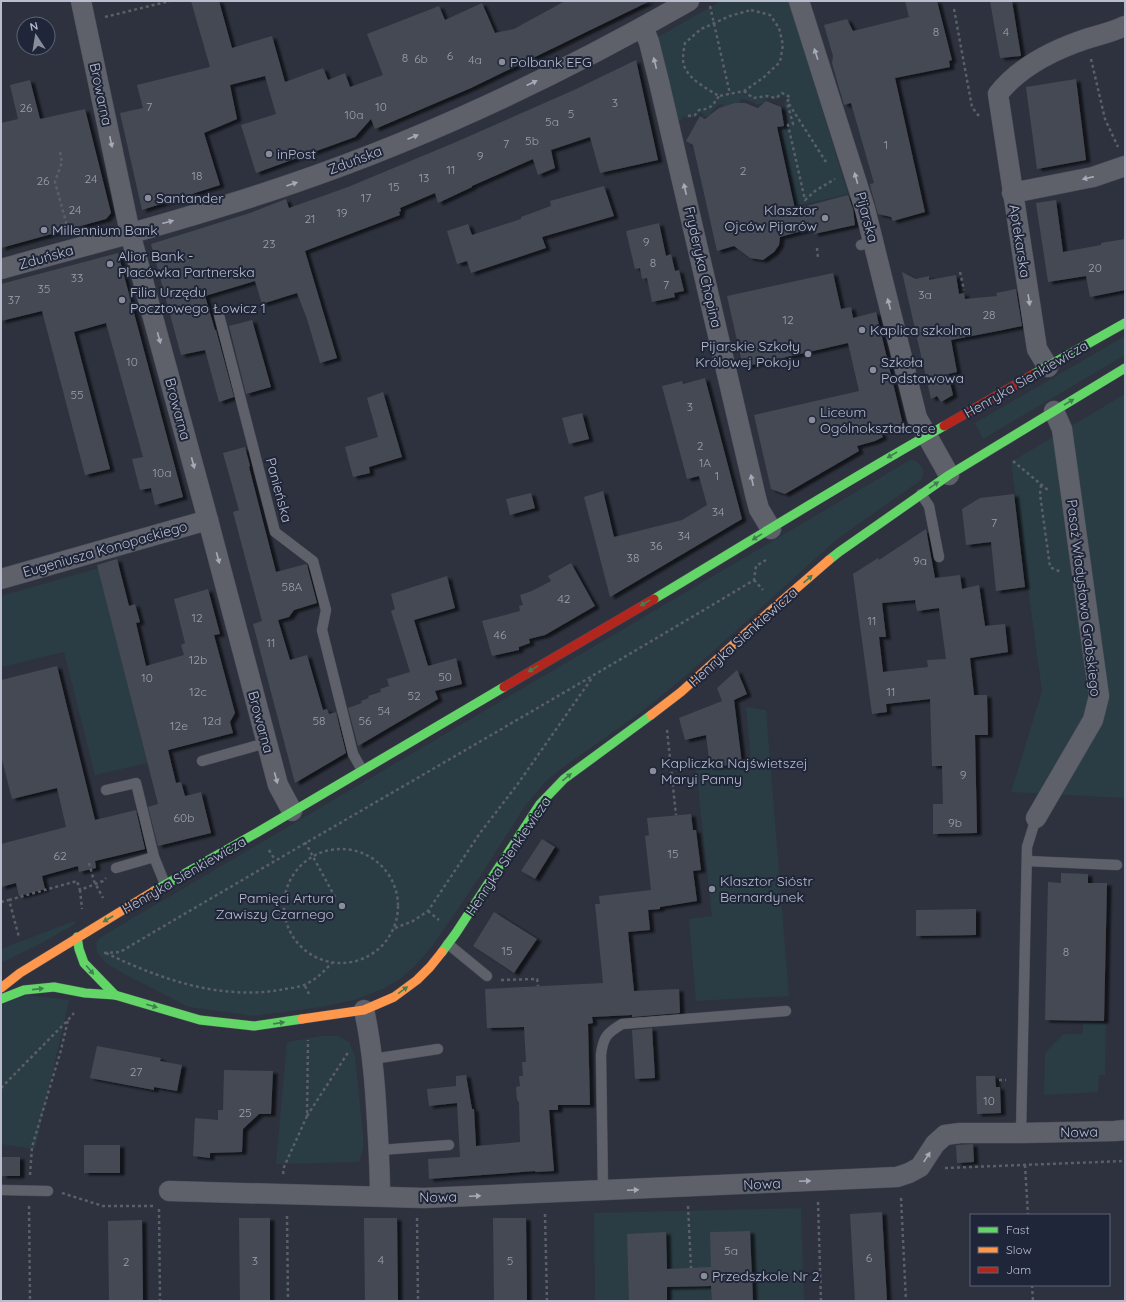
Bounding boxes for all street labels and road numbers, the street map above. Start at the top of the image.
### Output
street label: Browarna [86,61,116,127]
street label: Zduńska [326,142,384,178]
street label: Pijarska [852,190,882,244]
street label: Aptekarska [1005,203,1035,279]
street label: Fryderyka Chopina [680,204,726,330]
street label: Zduńska [17,241,75,273]
street label: Henryka Sienkiewicza [961,336,1091,422]
street label: Browarna [161,376,195,442]
street label: Panieńska [262,456,296,524]
street label: Pasaż Władysława Grabskiego [1063,498,1105,698]
street label: Eugeniusza Konopackiego [21,517,189,581]
street label: Henryka Sienkiewicza [685,583,801,691]
street label: Browarna [244,689,278,755]
street label: Henryka Sienkiewicza [461,793,555,919]
street label: Henryka Sienkiewicza [119,832,249,918]
street label: Nowa [1060,1123,1098,1141]
street label: Nowa [743,1174,781,1194]
street label: Nowa [419,1188,457,1206]

